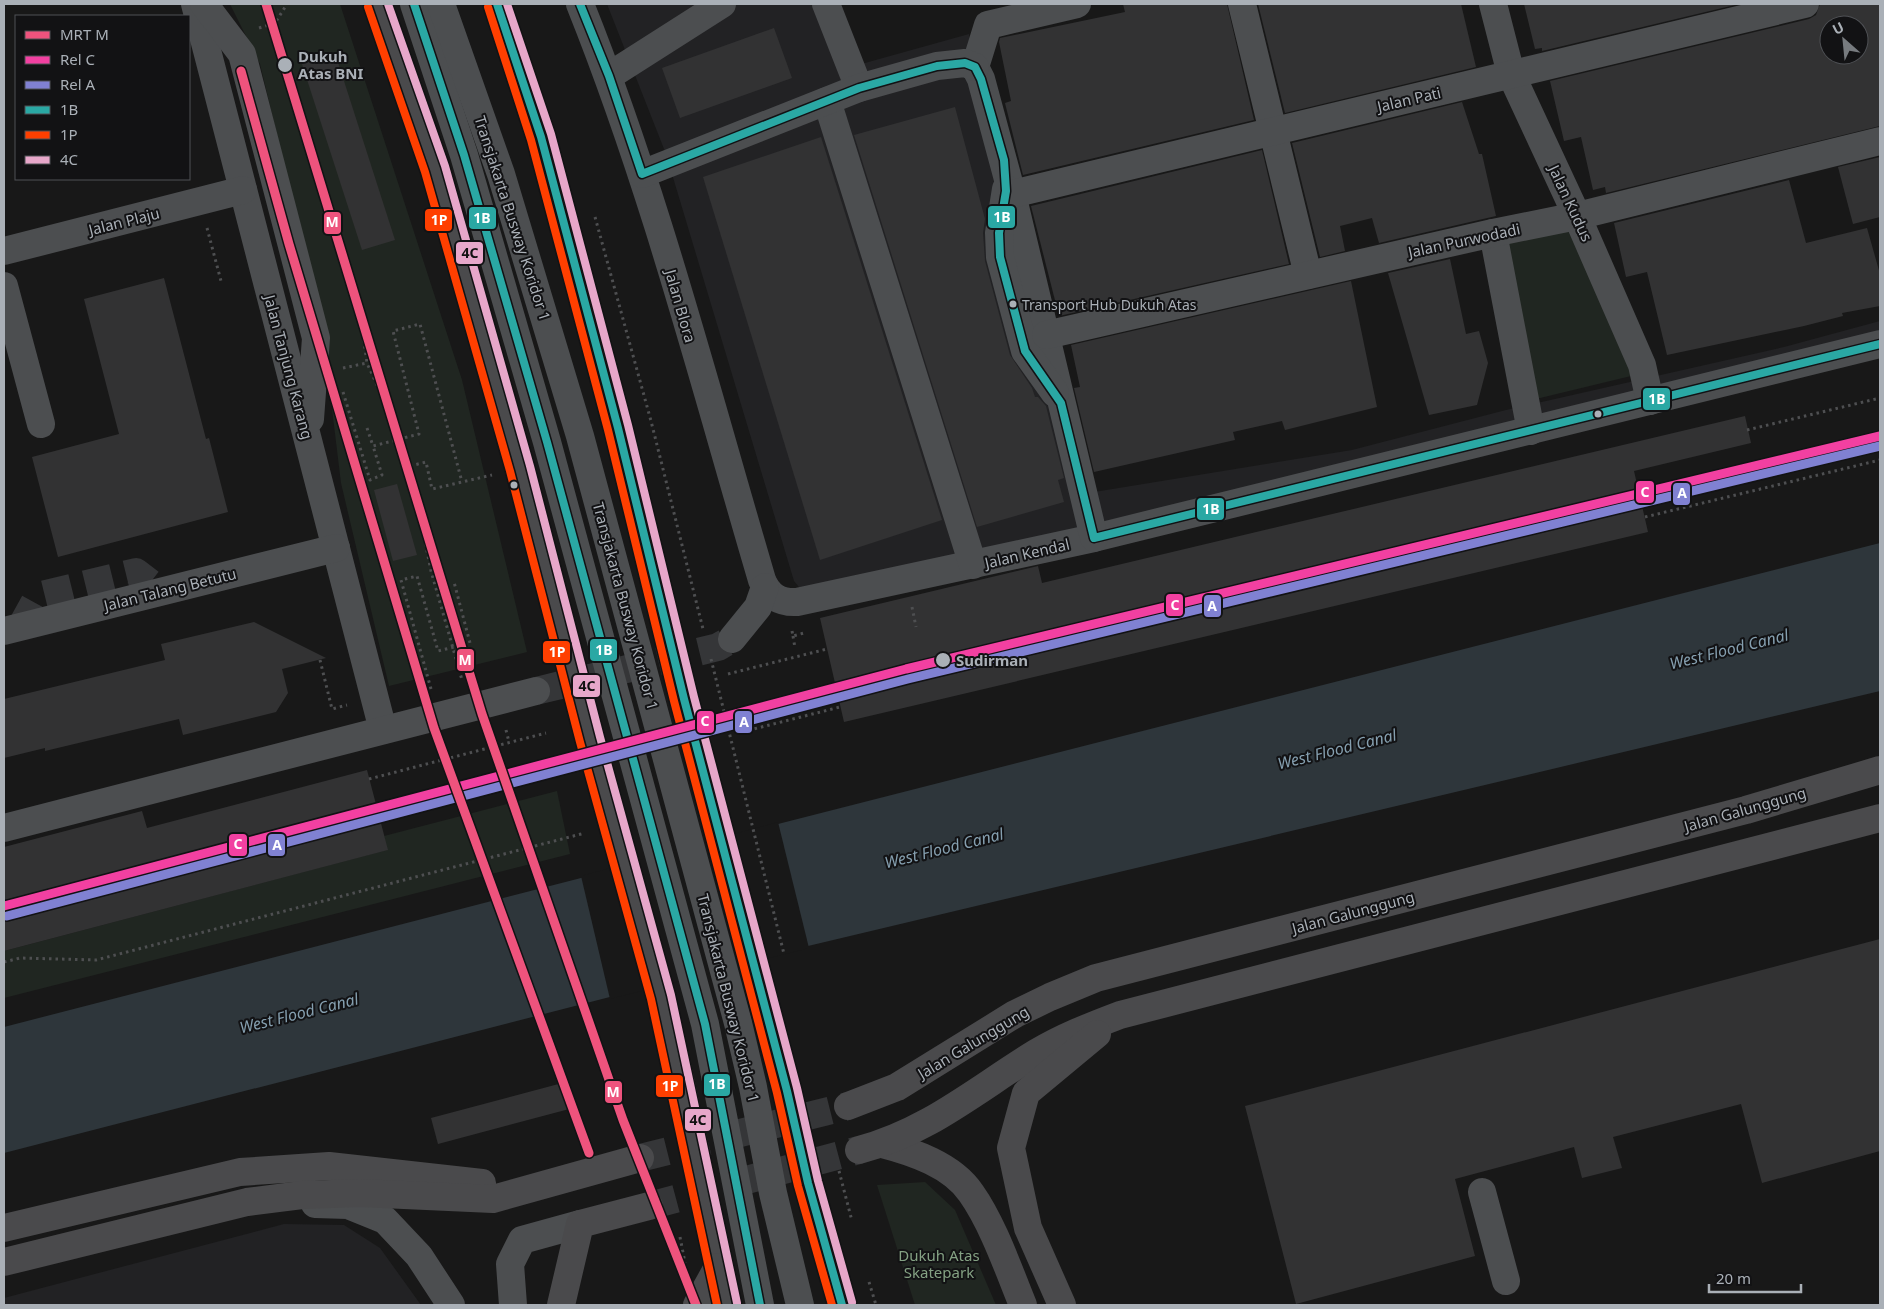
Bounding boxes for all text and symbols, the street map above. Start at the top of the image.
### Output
legend [15,15,190,180]
north arrow [1819,15,1869,65]
text: U [1829,17,1847,39]
text: MRT M [60,24,109,44]
place label: Dukuh Atas BNI [298,46,363,83]
text: Rel C [60,49,96,69]
marker: Dukuh Atas BNI [276,56,294,74]
text: Rel A [60,74,96,94]
street label: Jalan Pati [1373,82,1443,116]
text: 1B [60,99,78,119]
street label: Transjakarta Busway Koridor 1 [470,113,556,323]
text: 1P [60,124,78,144]
text: 4C [60,149,79,169]
street label: Jalan Kudus [1544,160,1597,244]
street label: Jalan Plaju [84,203,162,240]
line badge: 1B [987,205,1016,229]
line badge: 1B [468,206,497,230]
text: 1B [993,207,1011,226]
line badge: 1P [424,208,453,232]
text: 1B [473,208,491,227]
text: 1P [431,210,448,229]
line badge: M [323,211,342,235]
text: M [325,212,339,231]
street label: Jalan Purwodadi [1404,218,1522,262]
line badge: 4C [455,241,484,265]
text: 4C [462,243,479,262]
street label: Jalan Blora [661,265,701,345]
street label: Jalan Tanjung Karang [260,291,318,441]
place label: Transport Hub Dukuh Atas [1022,295,1197,314]
marker: Transport Hub Dukuh Atas [1008,299,1018,309]
line badge: 1B [1642,387,1671,411]
text: 1B [1648,389,1666,408]
unlabelled marker [1593,409,1603,419]
unlabelled marker [509,480,519,490]
line badge: C [1635,480,1655,504]
text: C [1641,482,1650,501]
line badge: A [1672,482,1691,506]
text: A [1677,483,1687,502]
line badge: 1B [1196,497,1225,521]
text: 1B [1202,499,1220,518]
street label: Transjakarta Busway Koridor 1 [589,500,663,712]
street label: Jalan Kendal [981,534,1071,573]
street label: Jalan Talang Betutu [100,563,238,616]
line badge: C [1165,593,1184,617]
line badge: A [1203,594,1222,618]
text: C [1171,595,1180,614]
text: A [1207,596,1217,615]
water label: West Flood Canal [1667,623,1792,674]
line badge: 1B [589,638,618,662]
line badge: 1P [542,640,571,664]
text: 1B [595,640,613,659]
text: 1P [549,642,566,661]
line badge: M [456,648,475,672]
text: M [458,650,472,669]
place label: Sudirman [956,650,1028,670]
marker: Sudirman [934,651,952,669]
line badge: 4C [572,674,601,698]
text: 4C [579,676,596,695]
line badge: C [696,710,715,734]
line badge: A [734,710,753,734]
text: C [701,711,710,730]
text: A [739,712,749,731]
water label: West Flood Canal [1275,723,1400,774]
street label: Jalan Galunggung [1680,782,1808,837]
water label: West Flood Canal [882,822,1007,873]
line badge: C [228,833,248,857]
line badge: A [267,833,286,857]
text: C [234,834,243,853]
text: A [272,835,282,854]
street label: Jalan Galunggung [1288,886,1416,938]
street label: Transjakarta Busway Koridor 1 [693,892,765,1104]
water label: West Flood Canal [237,987,362,1038]
street label: Jalan Galunggung [912,1001,1032,1084]
line badge: 1B [703,1073,731,1097]
line badge: 1P [655,1074,684,1098]
text: 1B [708,1074,726,1093]
text: 1P [662,1076,679,1095]
line badge: M [604,1080,623,1104]
text: M [606,1082,620,1101]
line badge: 4C [684,1108,712,1132]
text: 4C [690,1110,707,1129]
park label: Dukuh Atas Skatepark [898,1245,980,1282]
scale bar [1709,1262,1802,1294]
text: 20 m [1716,1268,1751,1288]

